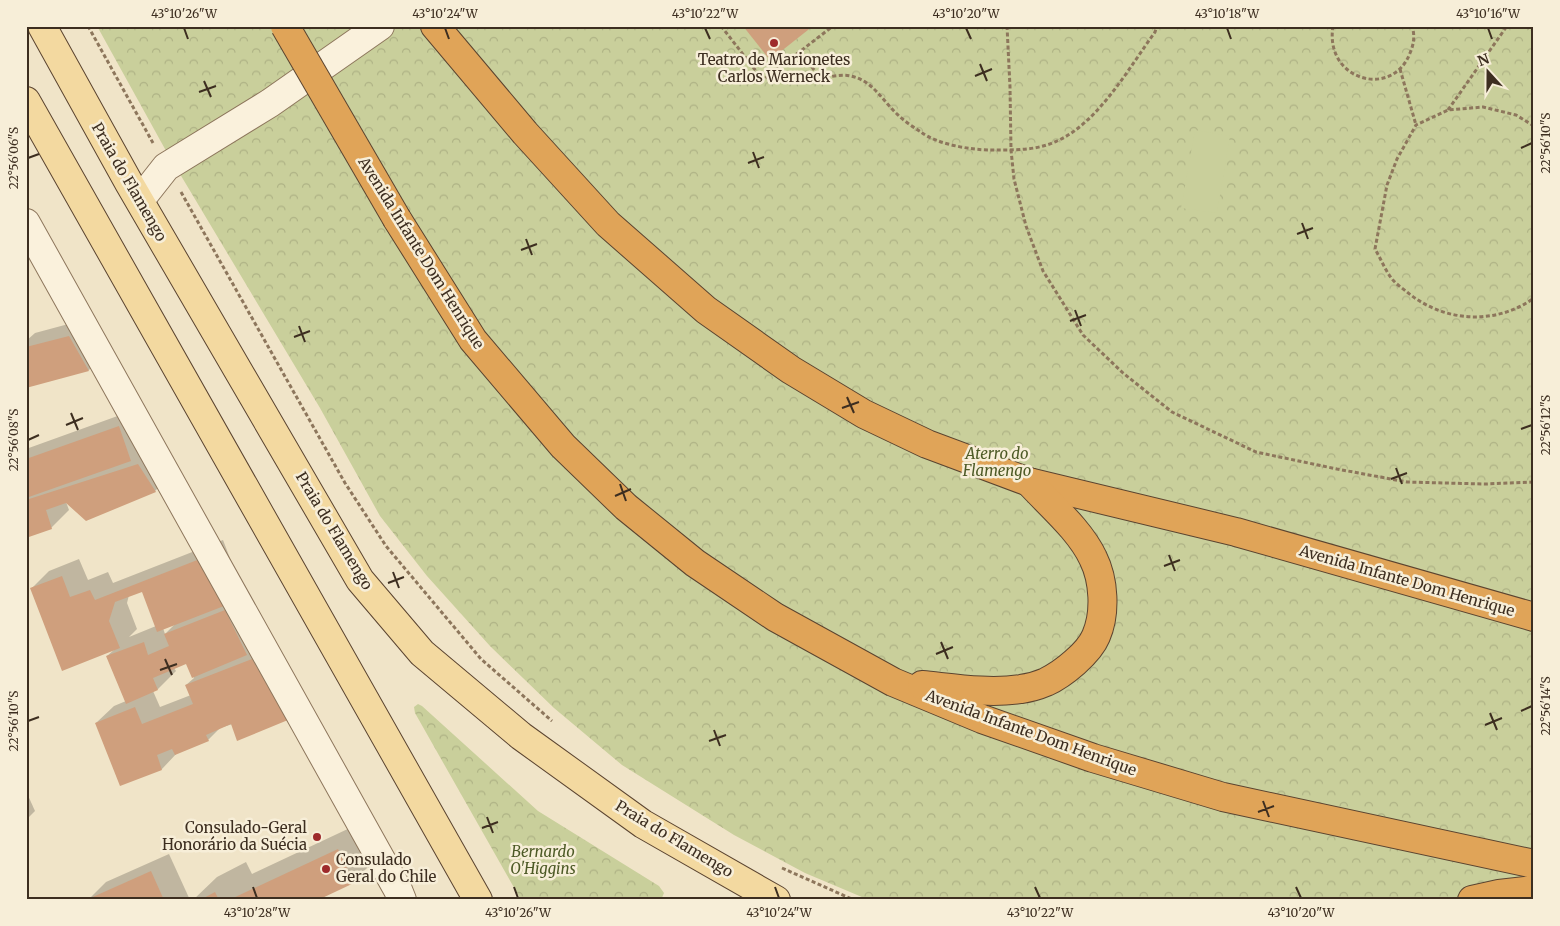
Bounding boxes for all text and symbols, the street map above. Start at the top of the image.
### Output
text: 43°10'26"W [151,6,218,21]
text: 43°10'24"W [412,6,479,21]
text: 43°10'22"W [672,6,739,21]
text: 43°10'20"W [932,6,1001,21]
text: 43°10'18"W [1195,6,1260,21]
text: 43°10'16"W [1456,6,1521,21]
marker: Teatro de Marionetes Carlos Werneck [768,37,780,49]
north arrow [1462,48,1512,98]
text: N [1475,49,1492,70]
place label: Teatro de Marionetes Carlos Werneck [698,50,850,86]
text: 22°56'10"S [1538,113,1553,173]
street label: Praia do Flamengo [88,119,171,245]
text: 22°56'06"S [6,127,21,189]
street label: Avenida Infante Dom Henrique [354,152,489,352]
text: 22°56'12"S [1538,395,1553,455]
text: 22°56'08"S [6,409,21,471]
park label: Aterro do Flamengo [962,444,1031,480]
street label: Praia do Flamengo [292,468,377,593]
street label: Avenida Infante Dom Henrique [1296,540,1517,620]
text: 22°56'14"S [1538,676,1553,736]
street label: Avenida Infante Dom Henrique [922,685,1139,780]
text: 22°56'10"S [6,691,21,751]
street label: Praia do Flamengo [612,796,737,881]
place label: Consulado-Geral Honorário da Suécia [162,818,307,854]
marker: Consulado-Geral Honorário da Suécia [311,831,323,843]
park label: Bernardo O'Higgins [510,842,576,878]
place label: Consulado Geral do Chile [336,850,437,886]
marker: Consulado Geral do Chile [320,863,332,875]
text: 43°10'28"W [224,905,291,920]
text: 43°10'26"W [485,905,552,920]
text: 43°10'24"W [746,905,813,920]
text: 43°10'22"W [1007,905,1074,920]
text: 43°10'20"W [1267,905,1336,920]

